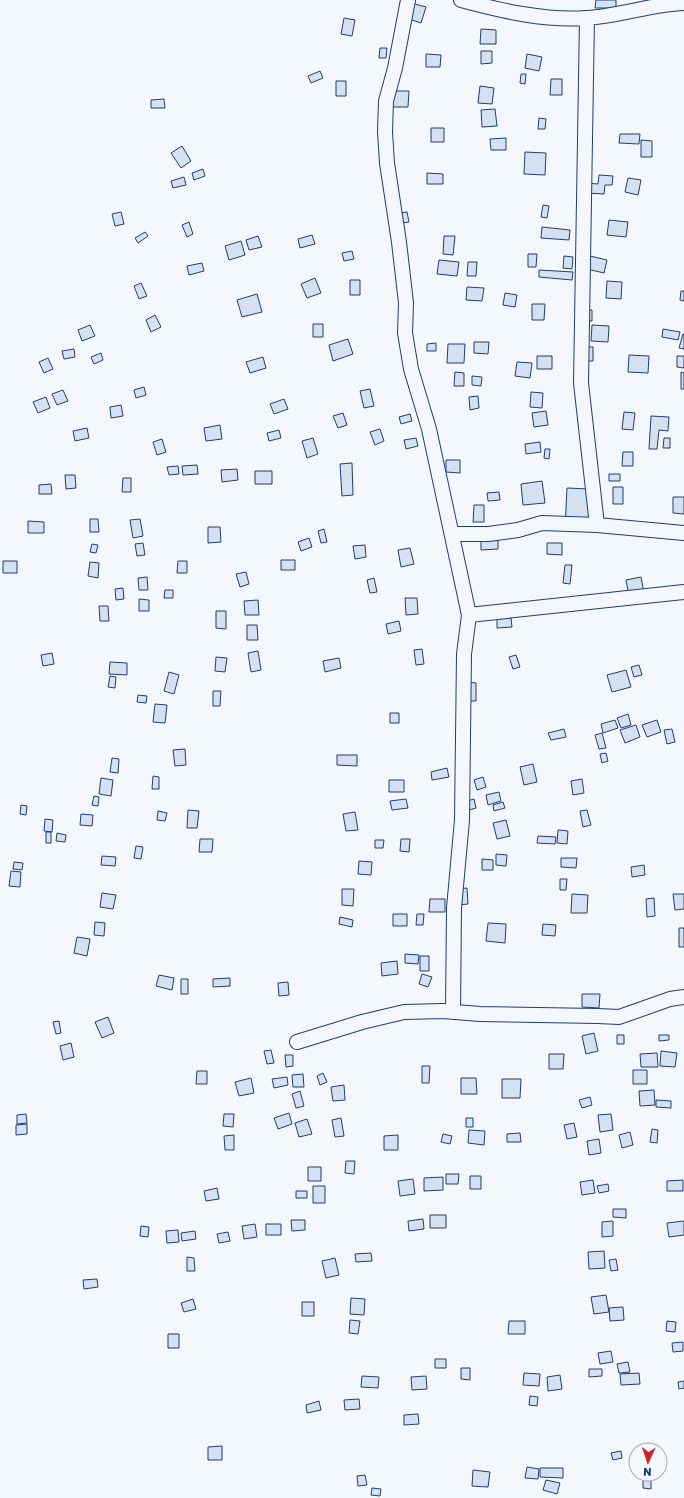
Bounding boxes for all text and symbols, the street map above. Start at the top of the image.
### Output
north arrow [628,1442,668,1482]
text: N [643,1466,652,1479]

